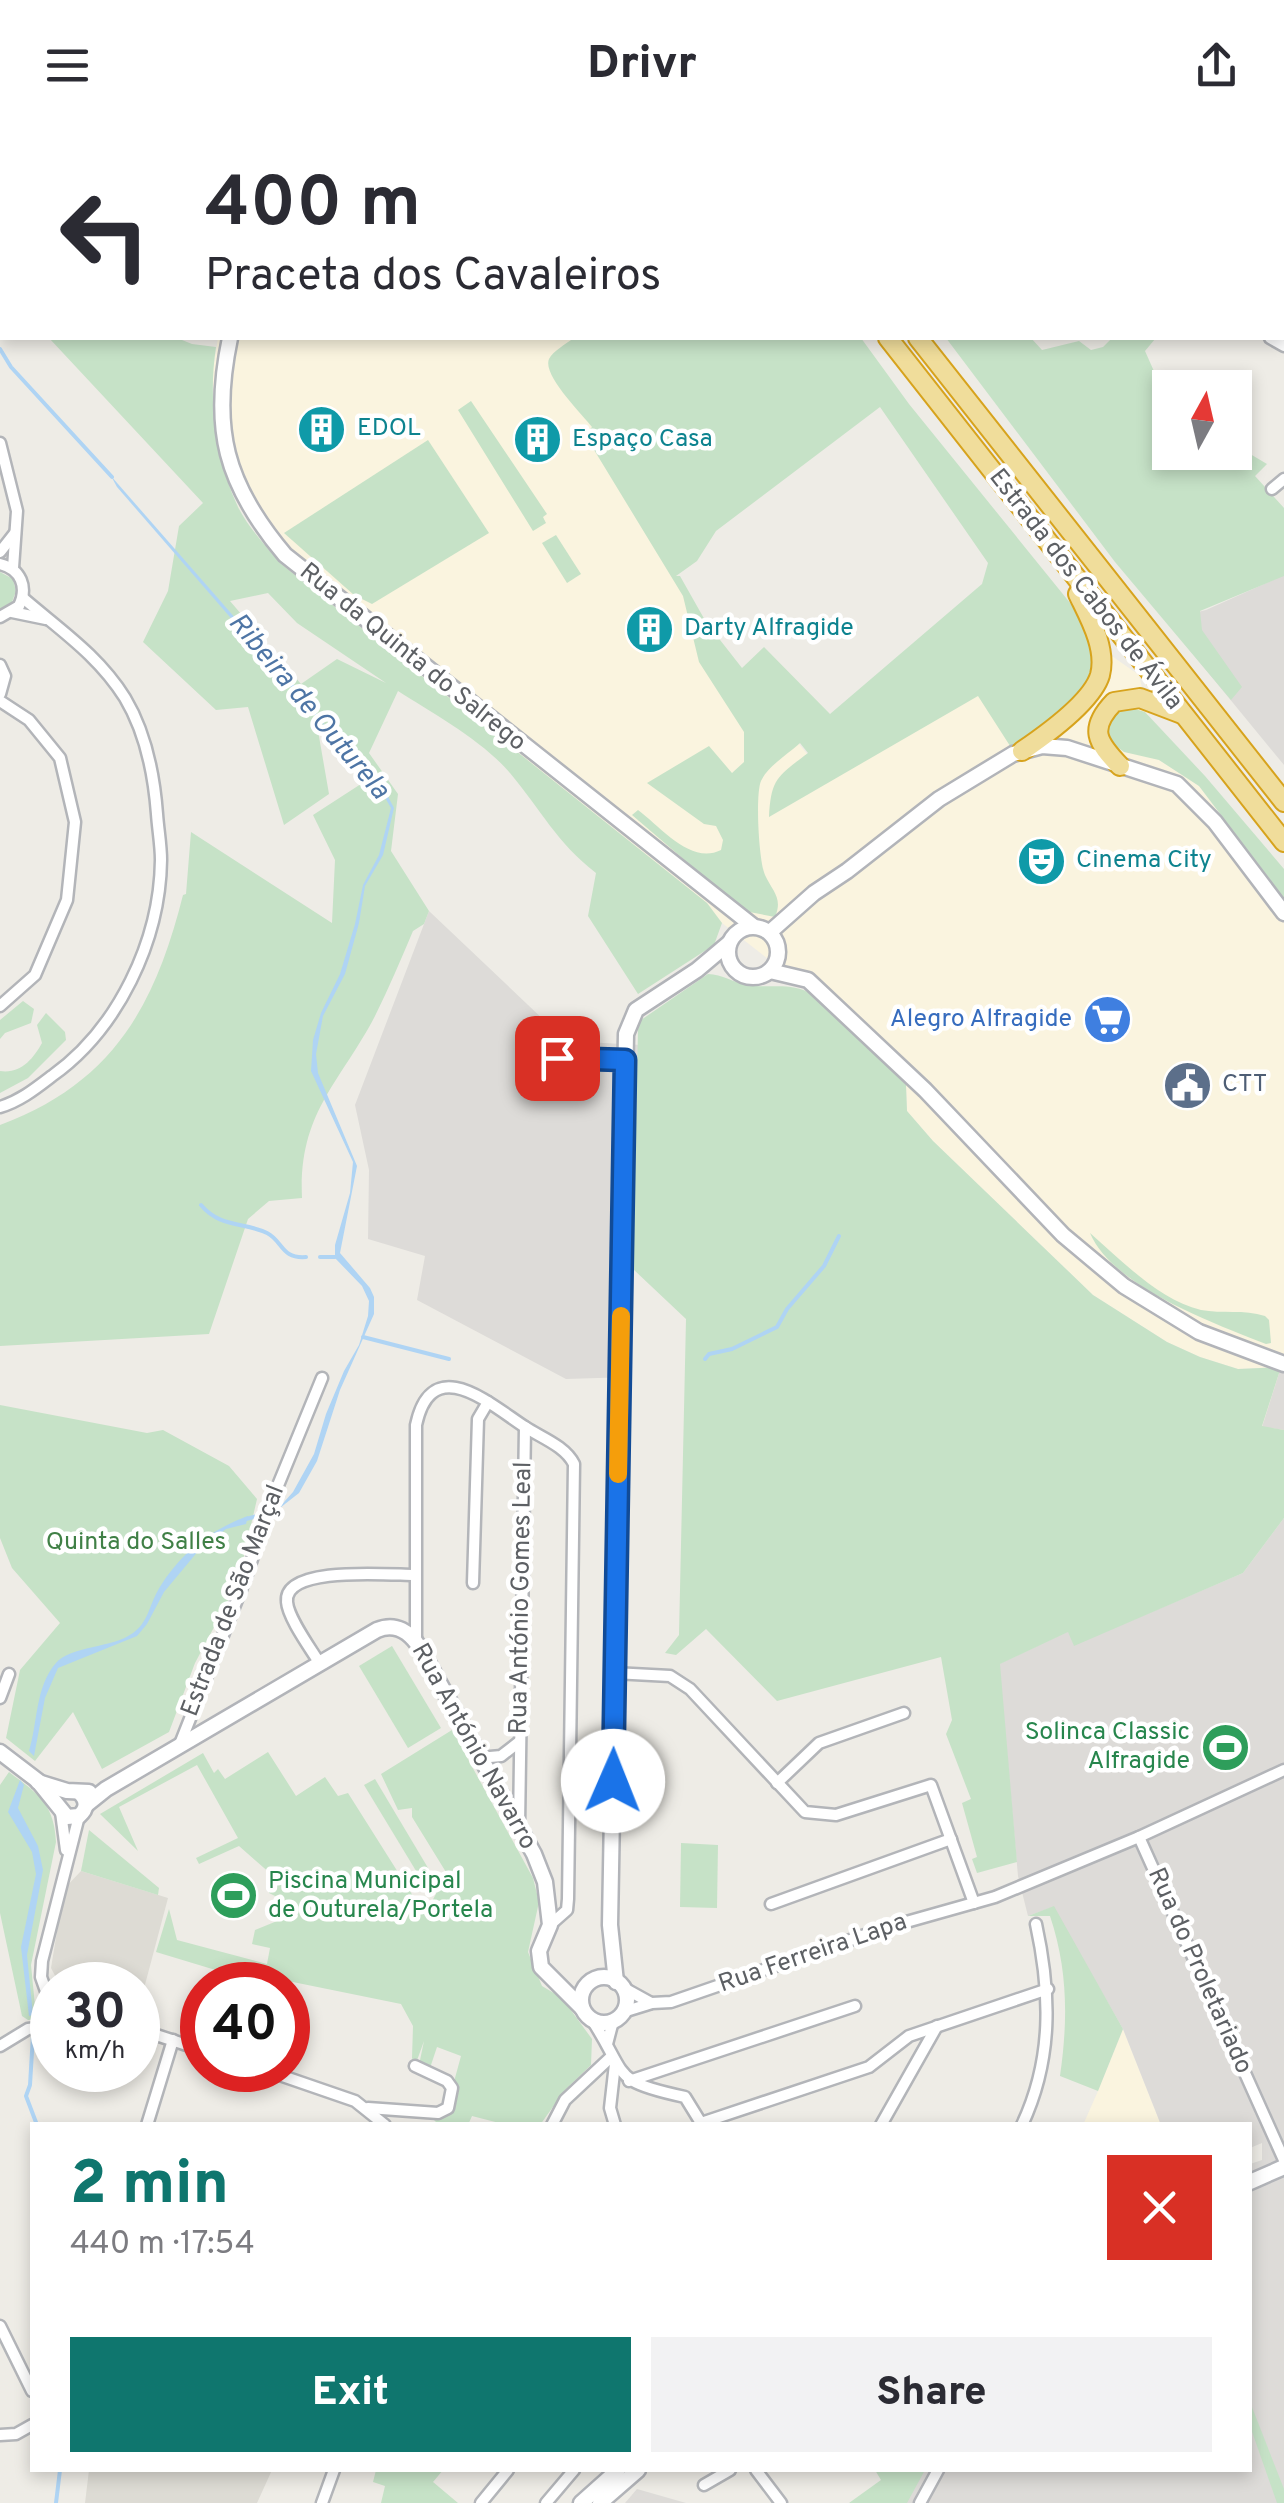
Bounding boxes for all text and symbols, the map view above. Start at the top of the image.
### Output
text: Drivr [587,37,697,94]
icon: menu [40,38,95,93]
icon: share [1189,38,1244,93]
text: 400 m [205,162,421,251]
icon: left [40,170,170,300]
text: Praceta dos Cavaleiros [205,249,661,306]
north arrow [1152,370,1252,470]
map controls [1152,370,1252,470]
building icon: EDOL [296,403,348,455]
place label: EDOL [357,413,421,445]
building icon: Espaço Casa [511,414,563,466]
place label: Espaço Casa [572,424,713,456]
street label: Estrada dos Cabos de Ávila [981,462,1190,717]
street label: Rua da Quinta do Salrego [292,557,532,759]
building icon: Darty Alfragide [623,603,675,655]
water label: Ribeira de Outurela [219,606,397,808]
place label: Darty Alfragide [684,613,854,645]
theatre icon: Cinema City [1015,835,1067,887]
place label: Cinema City [1076,845,1212,877]
supermarket icon: Alegro Alfragide [1081,994,1133,1046]
place label: Alegro Alfragide [890,1004,1072,1036]
pin [515,1016,600,1101]
icon: arrive [530,1031,585,1086]
public building icon: CTT [1161,1059,1213,1111]
place label: CTT [1222,1069,1267,1101]
street label: Rua António Gomes Leal [504,1461,540,1735]
street label: Estrada de São Marçal [175,1481,293,1721]
park label: Quinta do Salles [46,1527,226,1559]
street label: Rua António Navarro [403,1638,543,1856]
place label: Solinca Classic Alfragide [1025,1717,1190,1778]
sports icon: Solinca Classic Alfragide [1199,1721,1251,1773]
position arrow [561,1729,665,1833]
street label: Rua do Proletariado [1139,1863,1259,2079]
place label: Piscina Municipal de Outurela/Portela [268,1866,493,1927]
sports icon: Piscina Municipal de Outurela/Portela [207,1870,259,1922]
street label: Rua Ferreira Lapa [715,1907,911,2001]
speed limit sign: 40 [180,1962,310,2092]
text: 30 [64,1983,126,2046]
text: km/h [65,2036,125,2068]
text: 2 min [70,2149,229,2225]
button: close [1107,2155,1212,2260]
text: 440 m · 17:54 [70,2225,255,2265]
button: Exit [70,2337,631,2452]
button: Share [651,2337,1212,2452]

